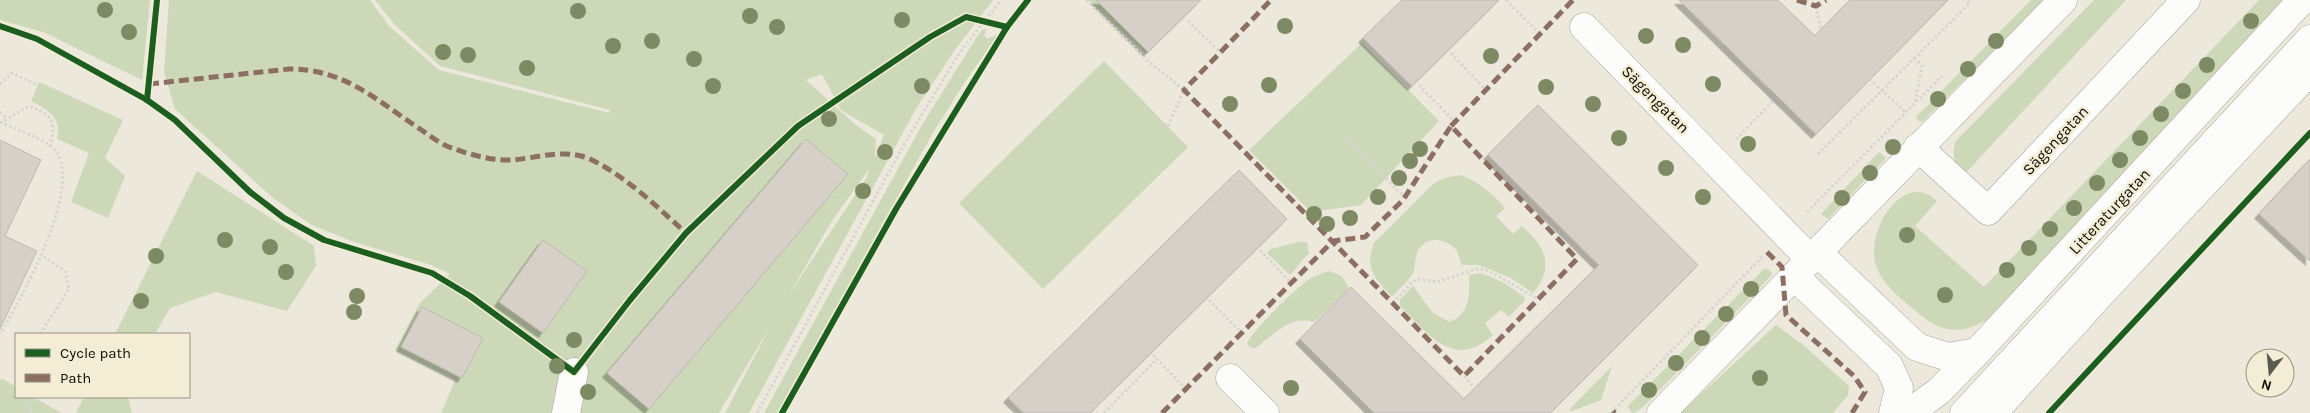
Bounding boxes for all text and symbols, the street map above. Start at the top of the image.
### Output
street label: Sägengatan [1618,62,1693,137]
street label: Sägengatan [2019,102,2092,179]
street label: Litteraturgatan [2065,164,2154,258]
legend [15,333,190,398]
text: Cycle path [60,344,131,362]
north arrow [2245,348,2295,398]
text: Path [60,369,91,387]
text: N [2259,375,2274,395]

